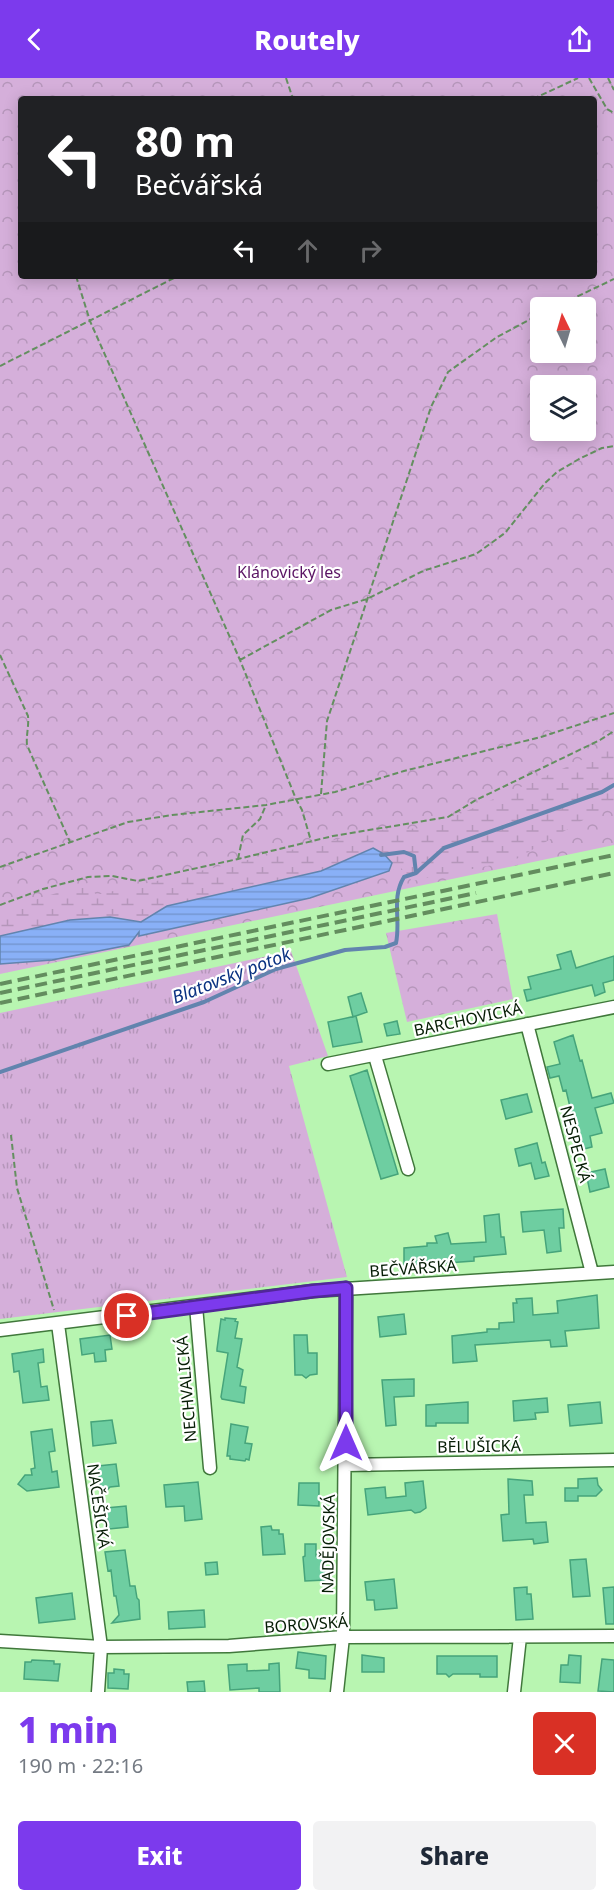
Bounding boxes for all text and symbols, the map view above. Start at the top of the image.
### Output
text: Routely [254,21,360,58]
icon: back [18,23,51,56]
icon: share [563,23,596,56]
text: 80 m [135,112,235,169]
icon: left [36,120,114,198]
text: Bečvářská [135,166,263,203]
icon: left [228,234,261,267]
icon: ahead [291,234,324,267]
icon: right [354,234,387,267]
north arrow [530,297,596,363]
map controls [530,297,596,441]
button: layers [530,375,596,441]
park label: Klánovický les [237,561,341,583]
water label: Blatovský potok [168,941,295,1009]
street label: BARCHOVICKÁ [412,997,525,1041]
street label: NESPECKÁ [555,1103,597,1186]
street label: BEČVÁŘSKÁ [369,1254,458,1282]
pin [101,1290,152,1341]
icon: arrive [110,1299,143,1332]
street label: NECHVALICKÁ [170,1334,202,1443]
position arrow [314,1411,378,1475]
street label: BĚLUŠICKÁ [437,1434,522,1458]
street label: NAČEŠICKÁ [82,1462,116,1551]
street label: NADĚJOVSKÁ [316,1493,340,1594]
street label: BOROVSKÁ [263,1610,349,1638]
text: 1 min [18,1705,119,1754]
button: close [533,1712,596,1775]
text: 190 m · 22:16 [18,1752,143,1779]
button: Exit [18,1821,301,1890]
button: Share [313,1821,596,1890]

